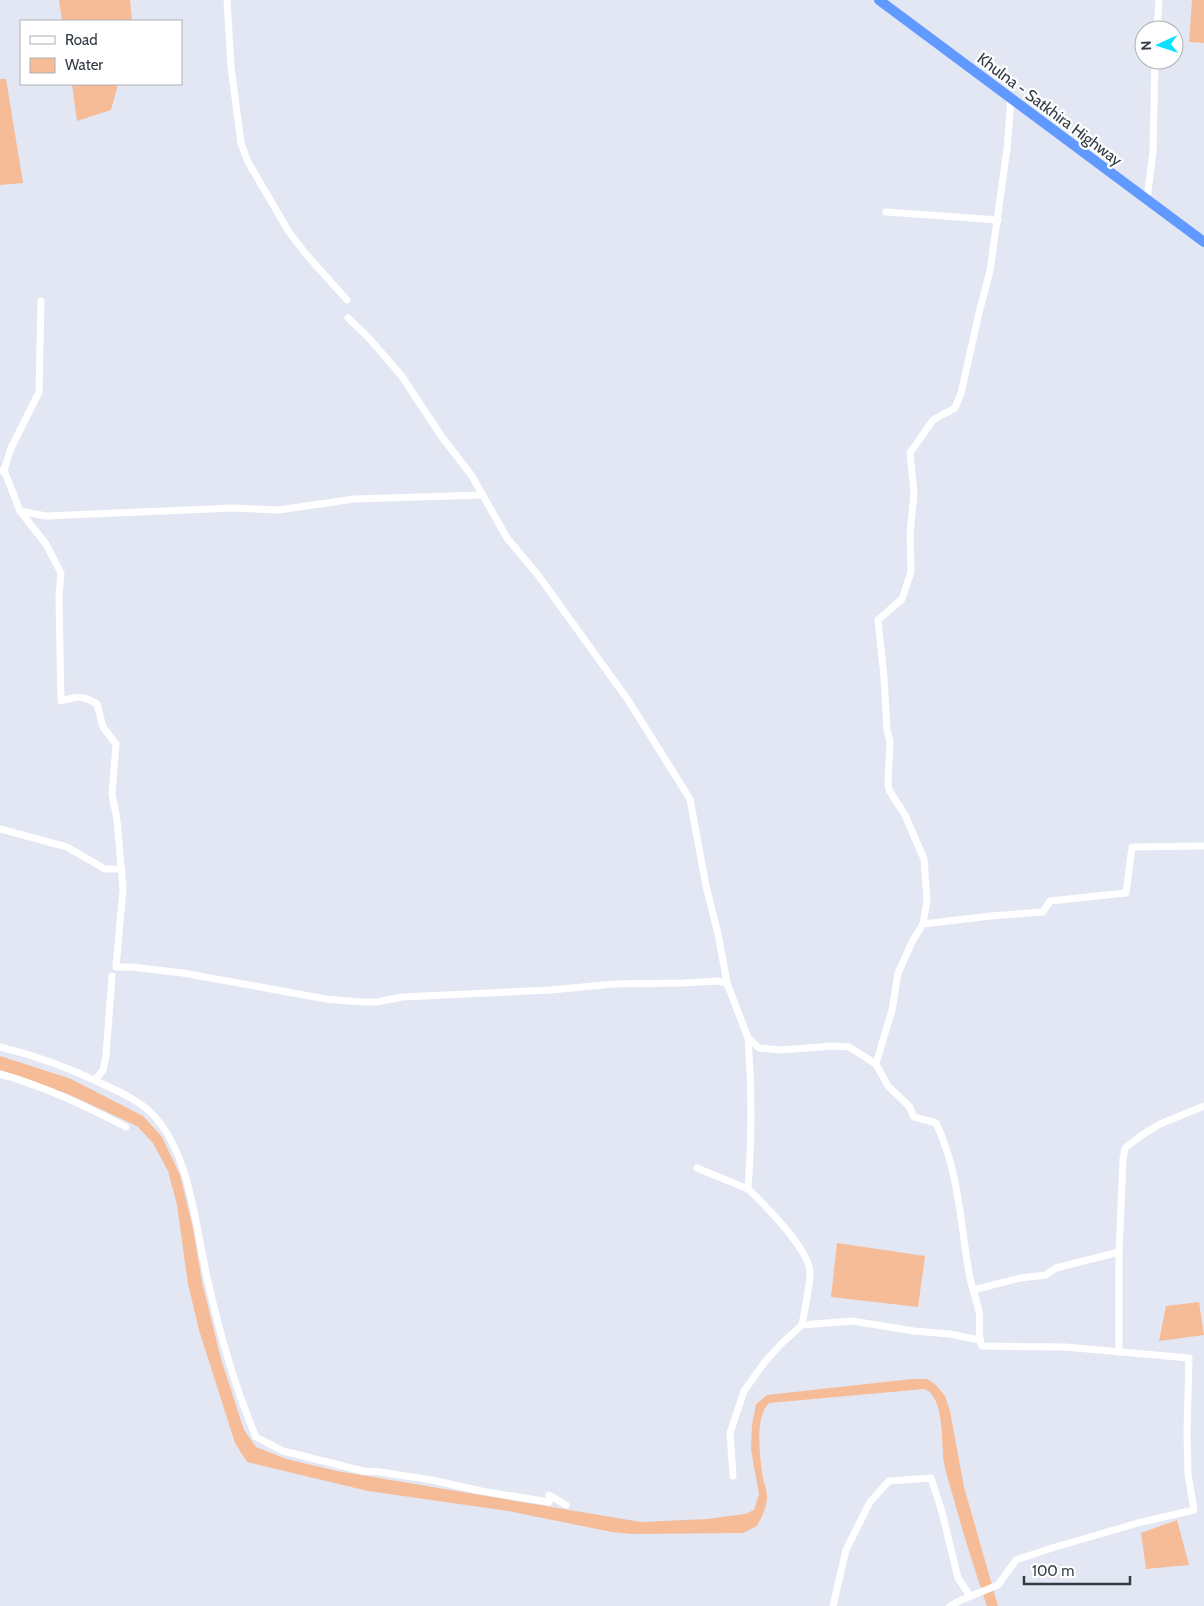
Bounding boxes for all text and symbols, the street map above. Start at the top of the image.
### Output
legend [20,20,182,85]
north arrow [1134,20,1184,70]
text: Road [65,31,98,49]
text: N [1137,40,1155,51]
street label: Khulna - Satkhira Highway [974,49,1126,170]
text: Water [65,56,103,74]
scale bar [1024,1554,1130,1586]
text: 100 m [1032,1562,1074,1580]

